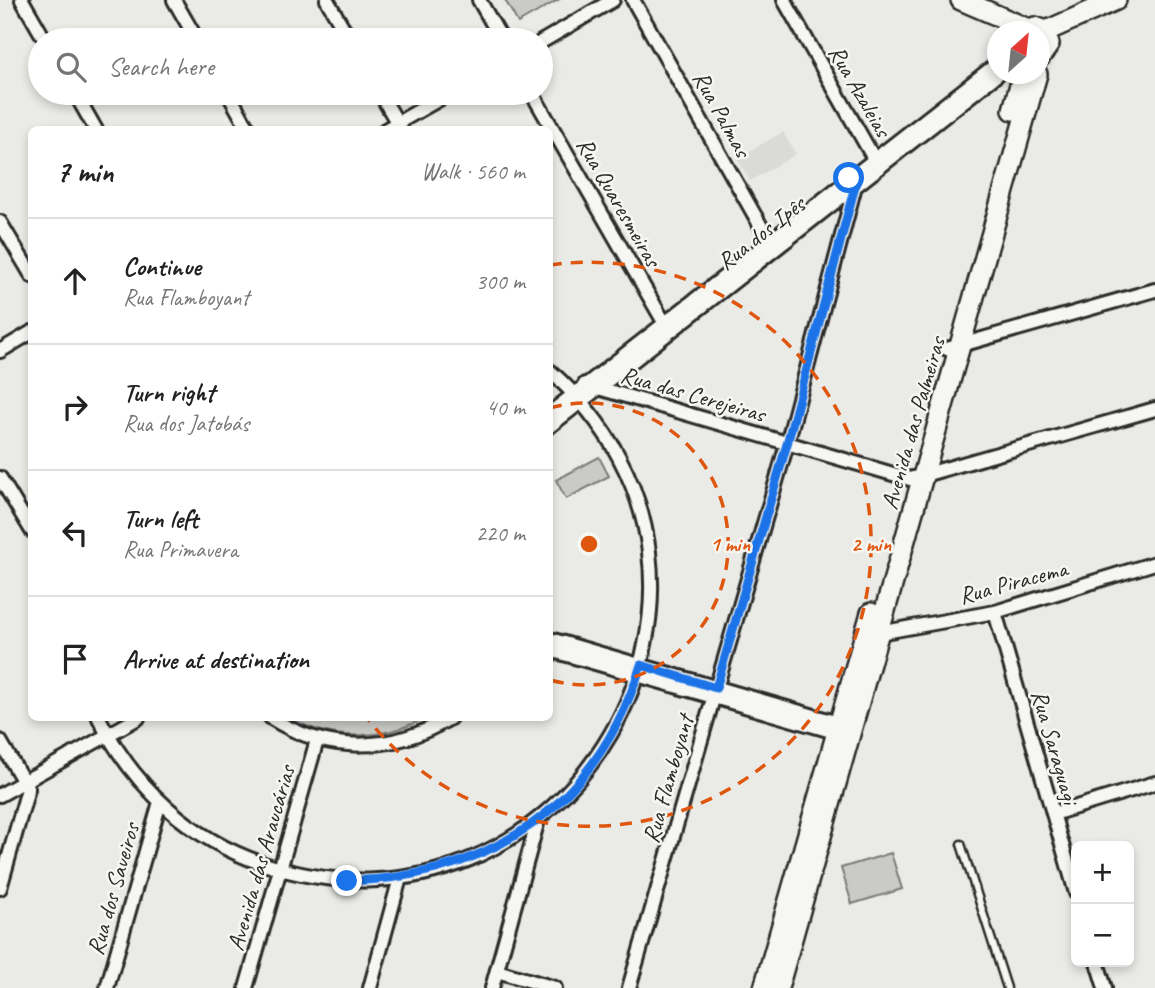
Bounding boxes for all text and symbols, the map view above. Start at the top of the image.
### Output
north arrow [987,21,1050,84]
search box [28,28,553,105]
street label: Rua Azaleias [822,40,899,144]
icon: search [52,48,90,86]
text: Search here [108,50,214,83]
street label: Rua Palmas [686,66,759,164]
street label: Rua Quaresmeiras [570,132,669,274]
text: 7 min [56,153,113,191]
text: Walk · 560 m [421,157,525,186]
route start [833,162,864,193]
street label: Rua dos Ipês [711,188,813,277]
text: Continue [123,250,201,283]
icon: ahead [56,262,94,300]
text: 300 m [476,267,525,296]
text: Rua Flamboyant [123,283,249,312]
street label: Avenida das Palmeiras [874,332,952,513]
street label: Rua das Cerejeiras [617,359,770,429]
text: Turn right [123,376,214,409]
icon: right [56,388,94,426]
text: 40 m [486,393,525,422]
text: Rua dos Jatobás [123,409,249,438]
text: Turn left [123,502,198,535]
icon: left [56,514,94,552]
text: 220 m [476,519,525,548]
text: 1 min [710,531,750,557]
text: 2 min [851,531,891,557]
centre of rings [577,532,601,556]
text: Rua Primavera [123,535,238,564]
street label: Rua Piracema [956,553,1072,611]
icon: arrive [56,640,94,678]
text: Arrive at destination [123,643,309,676]
street label: Rua Saraguagi [1024,687,1086,810]
street label: Rua Flamboyant [635,709,701,846]
street label: Avenida das Araucárias [220,760,302,954]
street label: Rua dos Saveiros [80,818,147,958]
map controls [1071,841,1134,967]
button: + [1071,841,1134,904]
route end [331,865,362,896]
button: − [1071,904,1134,967]

